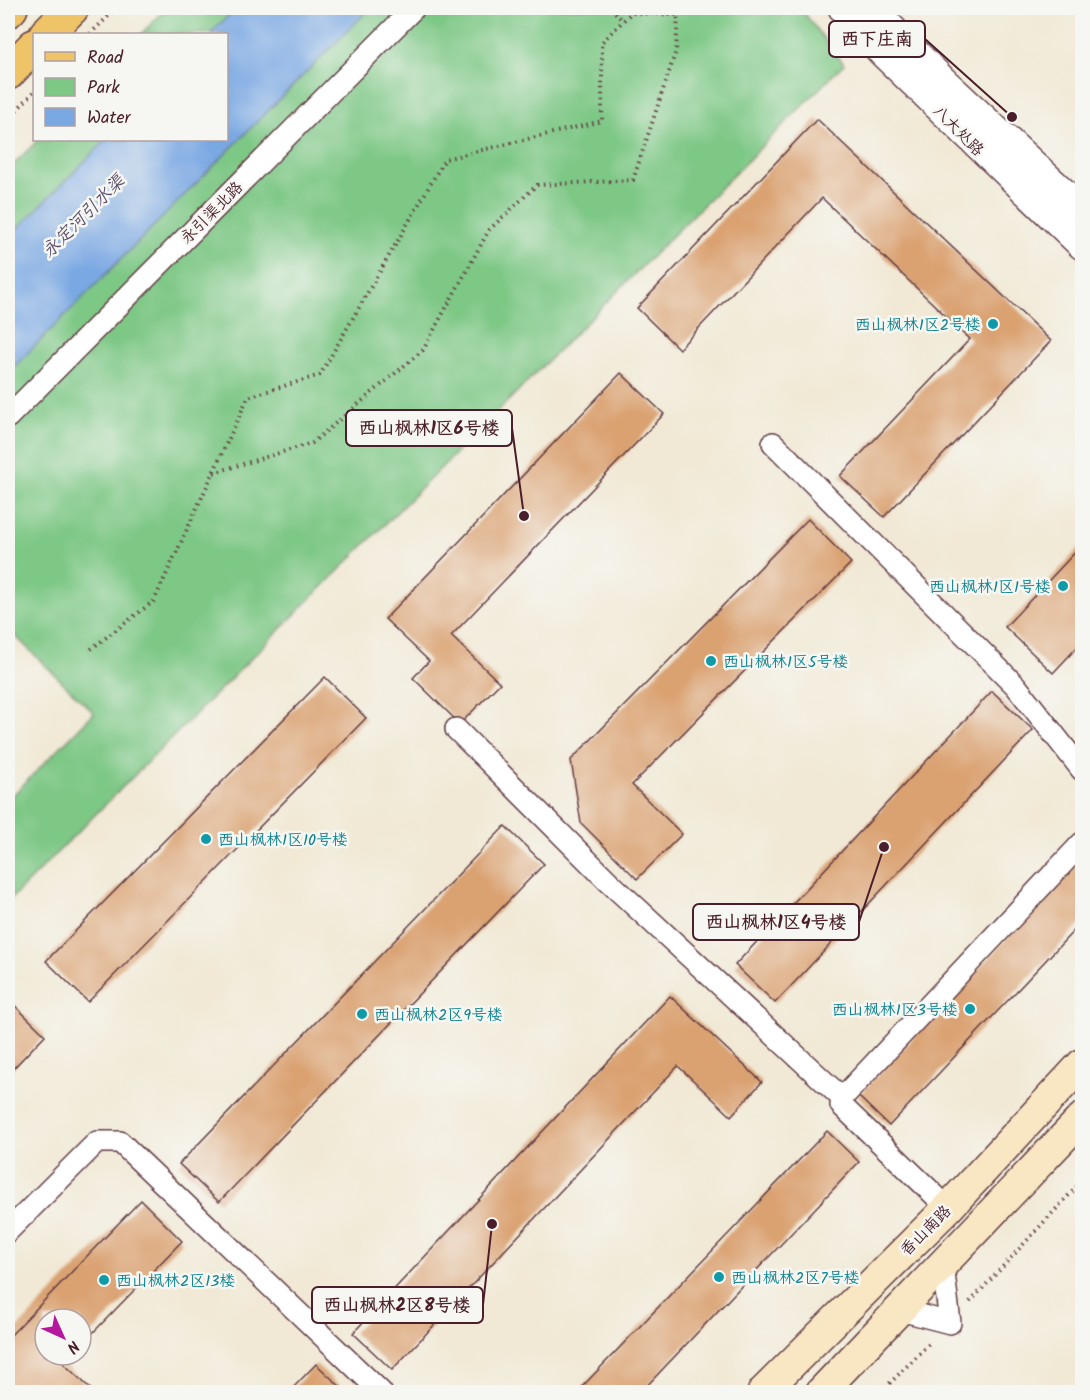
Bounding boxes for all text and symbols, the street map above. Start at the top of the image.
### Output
callout: 西下庄南 [829,21,925,57]
text: 西下庄南 [841,26,913,55]
legend [33,33,228,141]
text: Road [87,44,124,73]
text: Park [87,74,120,103]
street label: 八大处路 [926,100,989,163]
text: Water [87,104,132,133]
water label: 永定河引水渠 [36,167,134,265]
street label: 永引渠北路 [175,176,249,250]
place label: 西山枫林1区2号楼 [855,313,981,338]
marker: 西山枫林1区2号楼 [986,317,1000,331]
callout: 西山枫林1区6号楼 [346,410,512,446]
text: 西山枫林1区6号楼 [358,415,500,444]
place label: 西山枫林1区1号楼 [929,575,1051,600]
marker: 西山枫林1区1号楼 [1056,579,1070,593]
place label: 西山枫林1区5号楼 [723,650,849,675]
marker: 西山枫林1区5号楼 [704,654,718,668]
place label: 西山枫林1区10号楼 [218,828,348,853]
marker: 西山枫林1区10号楼 [199,832,213,846]
callout: 西山枫林1区4号楼 [693,904,859,940]
text: 西山枫林1区4号楼 [705,909,847,938]
place label: 西山枫林1区3号楼 [832,998,958,1023]
marker: 西山枫林1区3号楼 [963,1002,977,1016]
place label: 西山枫林2区9号楼 [374,1003,503,1028]
marker: 西山枫林2区9号楼 [355,1007,369,1021]
street label: 香山南路 [895,1200,958,1263]
place label: 西山枫林2区7号楼 [731,1266,860,1291]
place label: 西山枫林2区13楼 [116,1269,235,1294]
marker: 西山枫林2区7号楼 [712,1270,726,1284]
marker: 西山枫林2区13楼 [97,1273,111,1287]
callout: 西山枫林2区8号楼 [312,1287,483,1323]
text: 西山枫林2区8号楼 [323,1292,471,1321]
north arrow [33,1307,93,1367]
text: N [60,1334,85,1359]

